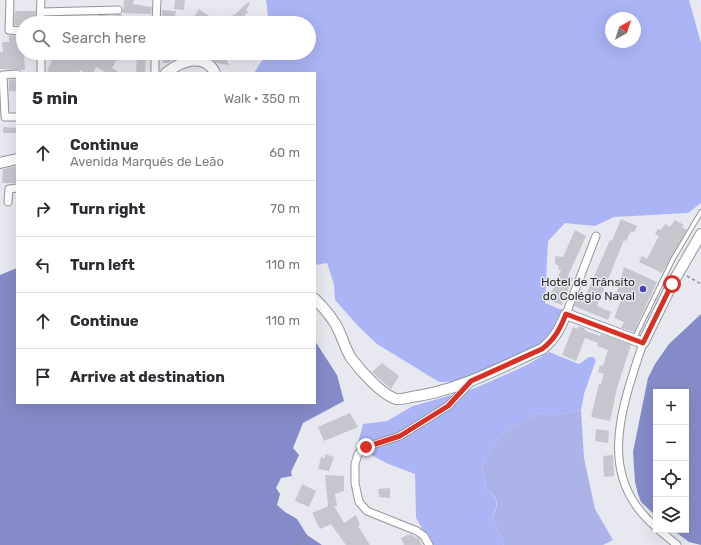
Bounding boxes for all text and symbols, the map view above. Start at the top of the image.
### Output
north arrow [605,12,641,48]
search box [16,16,316,60]
icon: search [30,27,52,49]
text: Search here [62,29,146,47]
text: 5 min [32,88,78,108]
text: Walk · 350 m [224,91,300,106]
text: Continue [70,136,139,154]
icon: ahead [32,142,54,164]
text: 60 m [269,145,300,160]
text: Avenida Marquês de Leão [70,154,224,169]
icon: right [32,198,54,220]
text: Turn right [70,200,145,218]
text: 70 m [270,201,300,216]
icon: left [32,254,54,276]
text: Turn left [70,256,135,274]
text: 110 m [266,257,300,272]
place label: Hotel de Trânsito do Colégio Naval [541,275,635,303]
route start [663,275,681,293]
marker: Hotel de Trânsito do Colégio Naval [638,284,648,294]
icon: ahead [32,310,54,332]
text: Continue [70,312,139,330]
text: 110 m [266,313,300,328]
icon: arrive [32,366,54,388]
text: Arrive at destination [70,368,225,386]
map controls [653,389,689,533]
button: + [653,389,689,425]
button: − [653,425,689,461]
route end [357,438,375,456]
button: locate [653,461,689,497]
button: layers [653,497,689,533]

